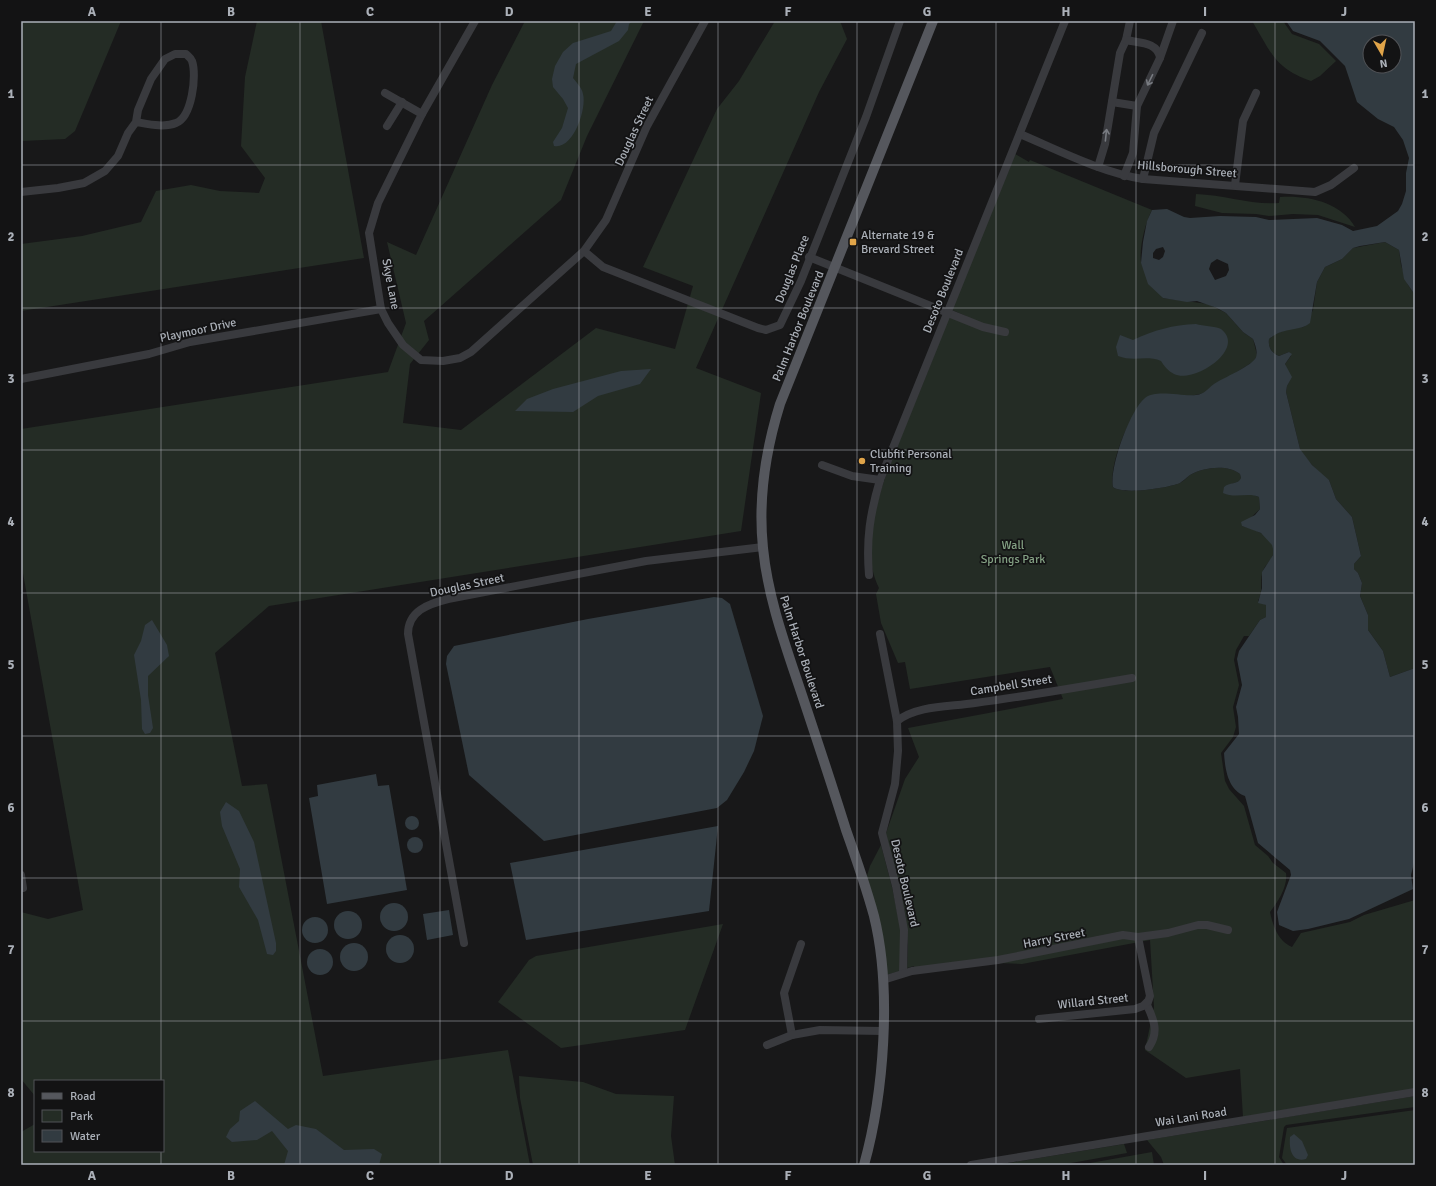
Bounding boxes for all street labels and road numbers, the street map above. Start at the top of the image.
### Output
street label: Douglas Street [612,94,657,169]
street label: Hillsborough Street [1137,158,1237,181]
street label: Douglas Place [772,233,813,306]
street label: Desoto Boulevard [920,247,967,336]
street label: Skye Lane [378,257,403,311]
street label: Palm Harbor Boulevard [769,269,828,384]
street label: Playmoor Drive [158,315,238,346]
street label: Douglas Street [429,570,506,601]
street label: Palm Harbor Boulevard [776,594,827,711]
street label: Campbell Street [969,672,1053,699]
street label: Desoto Boulevard [887,838,922,928]
street label: Harry Street [1022,925,1086,952]
street label: Willard Street [1057,990,1129,1013]
street label: Wai Lani Road [1154,1104,1228,1131]

